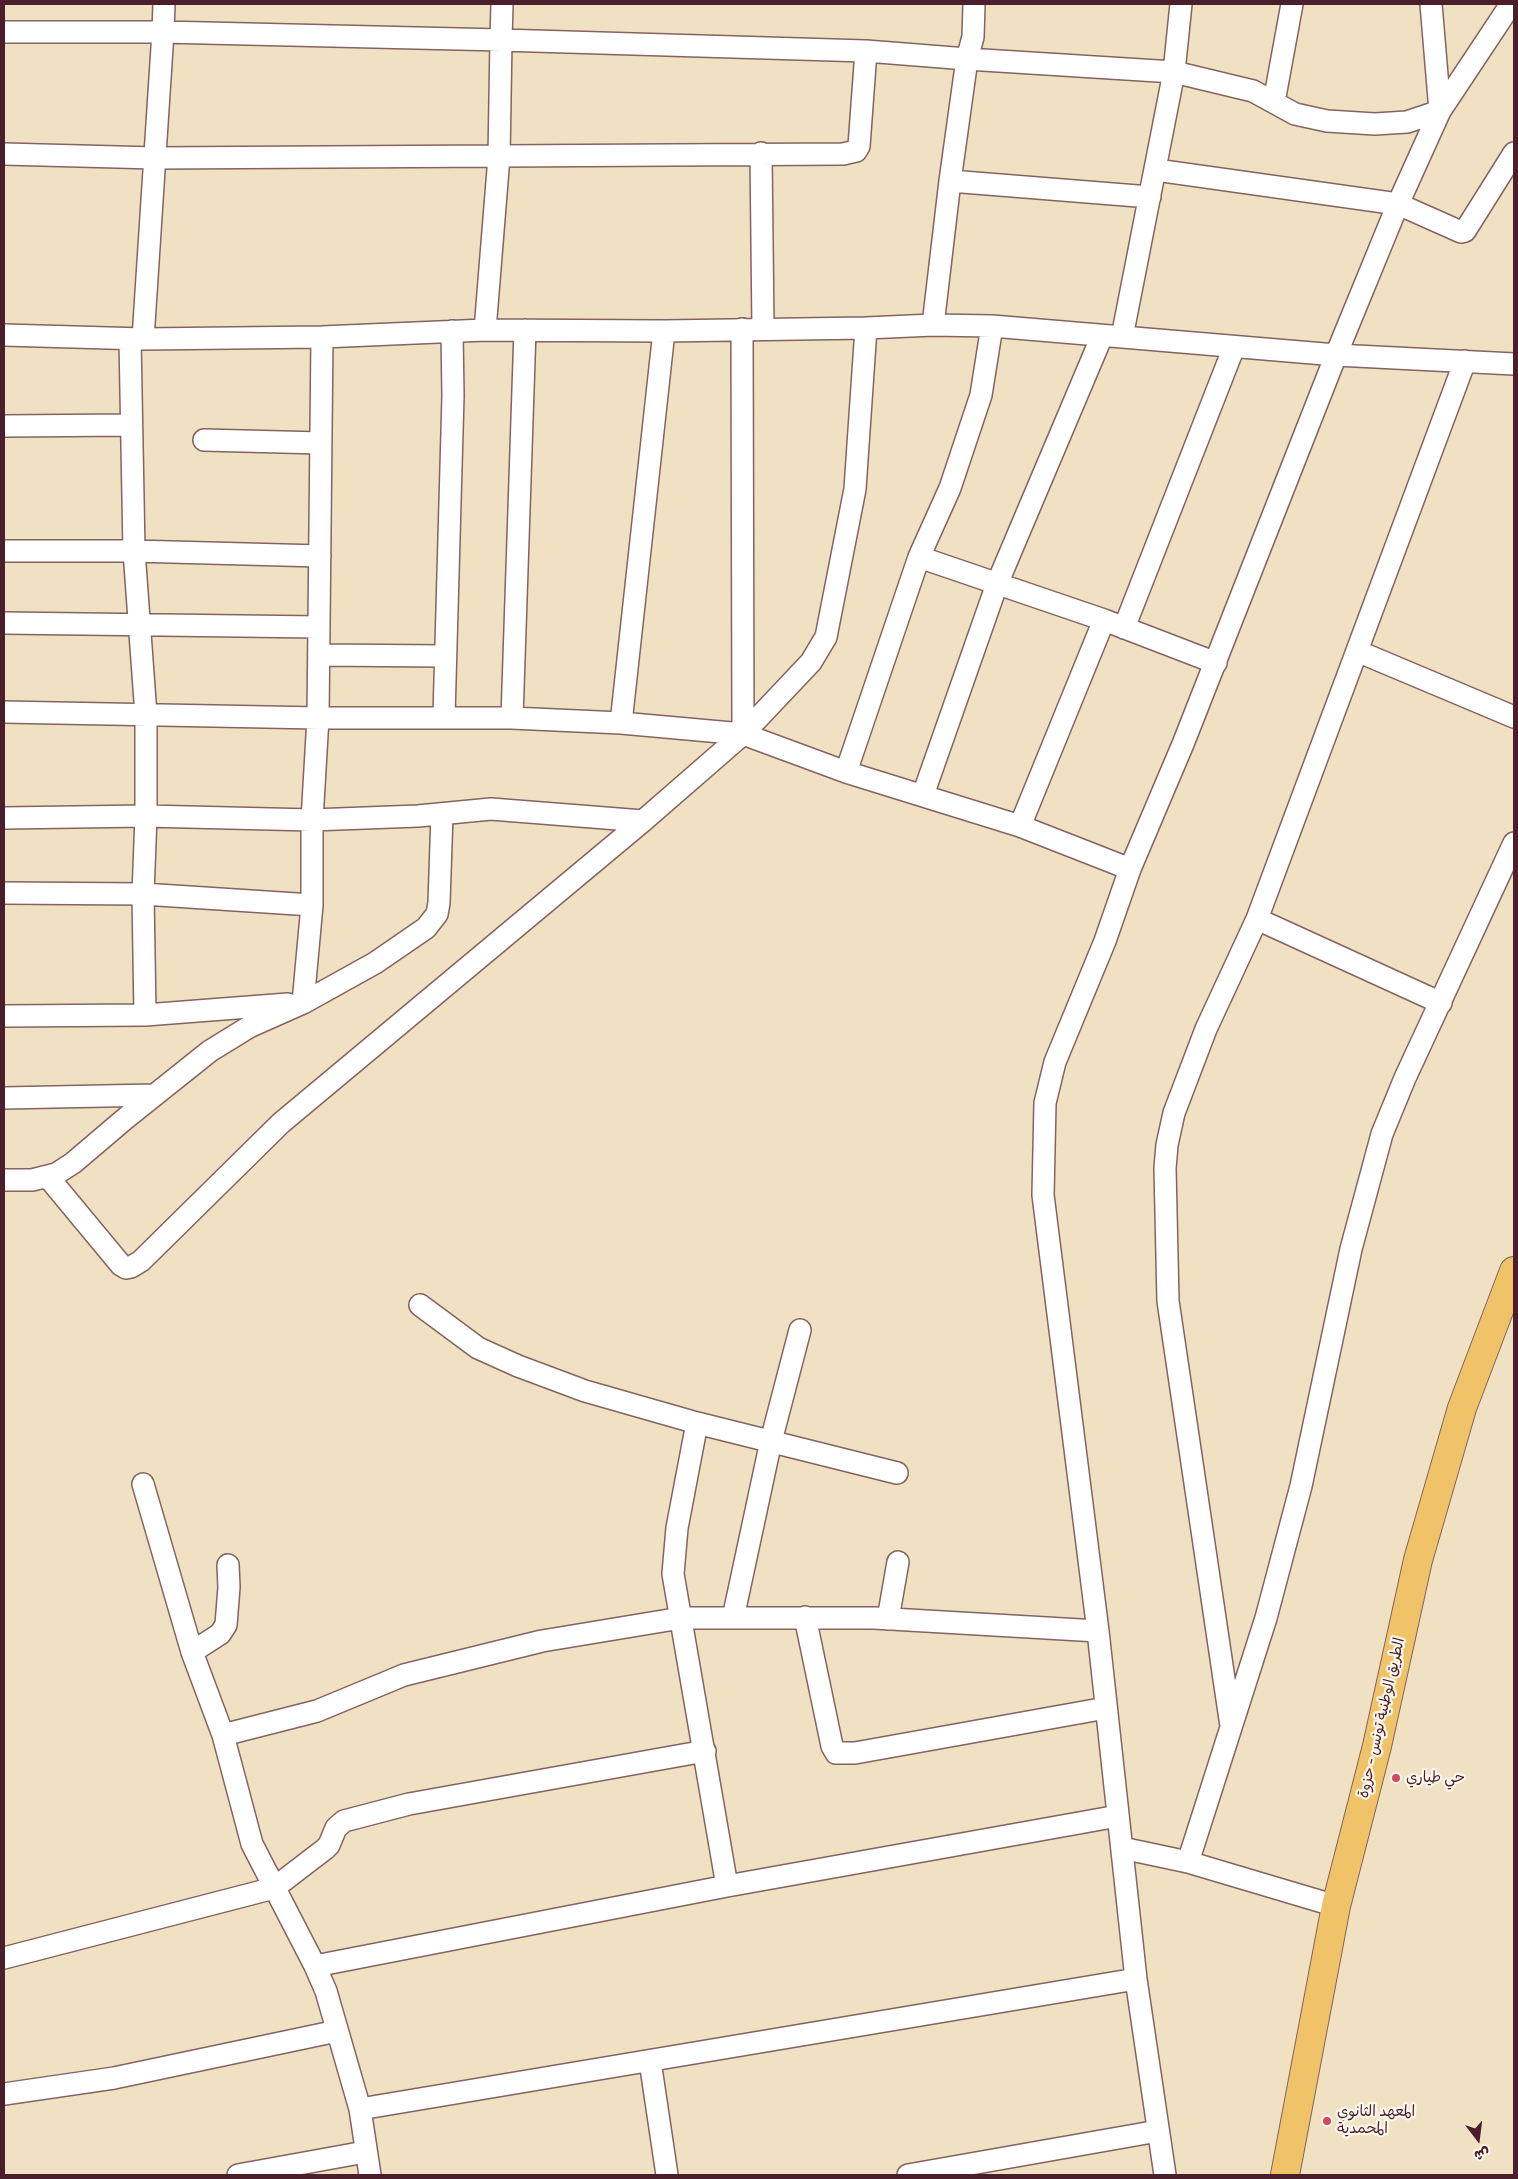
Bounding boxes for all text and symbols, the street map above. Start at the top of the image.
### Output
street label: الطريق الوطنية تونس - حزوة [1355,1636,1409,1800]
place label: حي طياري [1406,1769,1465,1787]
marker: حي طياري [1390,1772,1402,1784]
place label: المعهد الثانوي المحمدية [1337,2103,1415,2138]
north arrow [1453,2114,1503,2164]
marker: المعهد الثانوي المحمدية [1321,2115,1333,2127]
text: ش [1472,2144,1492,2164]

